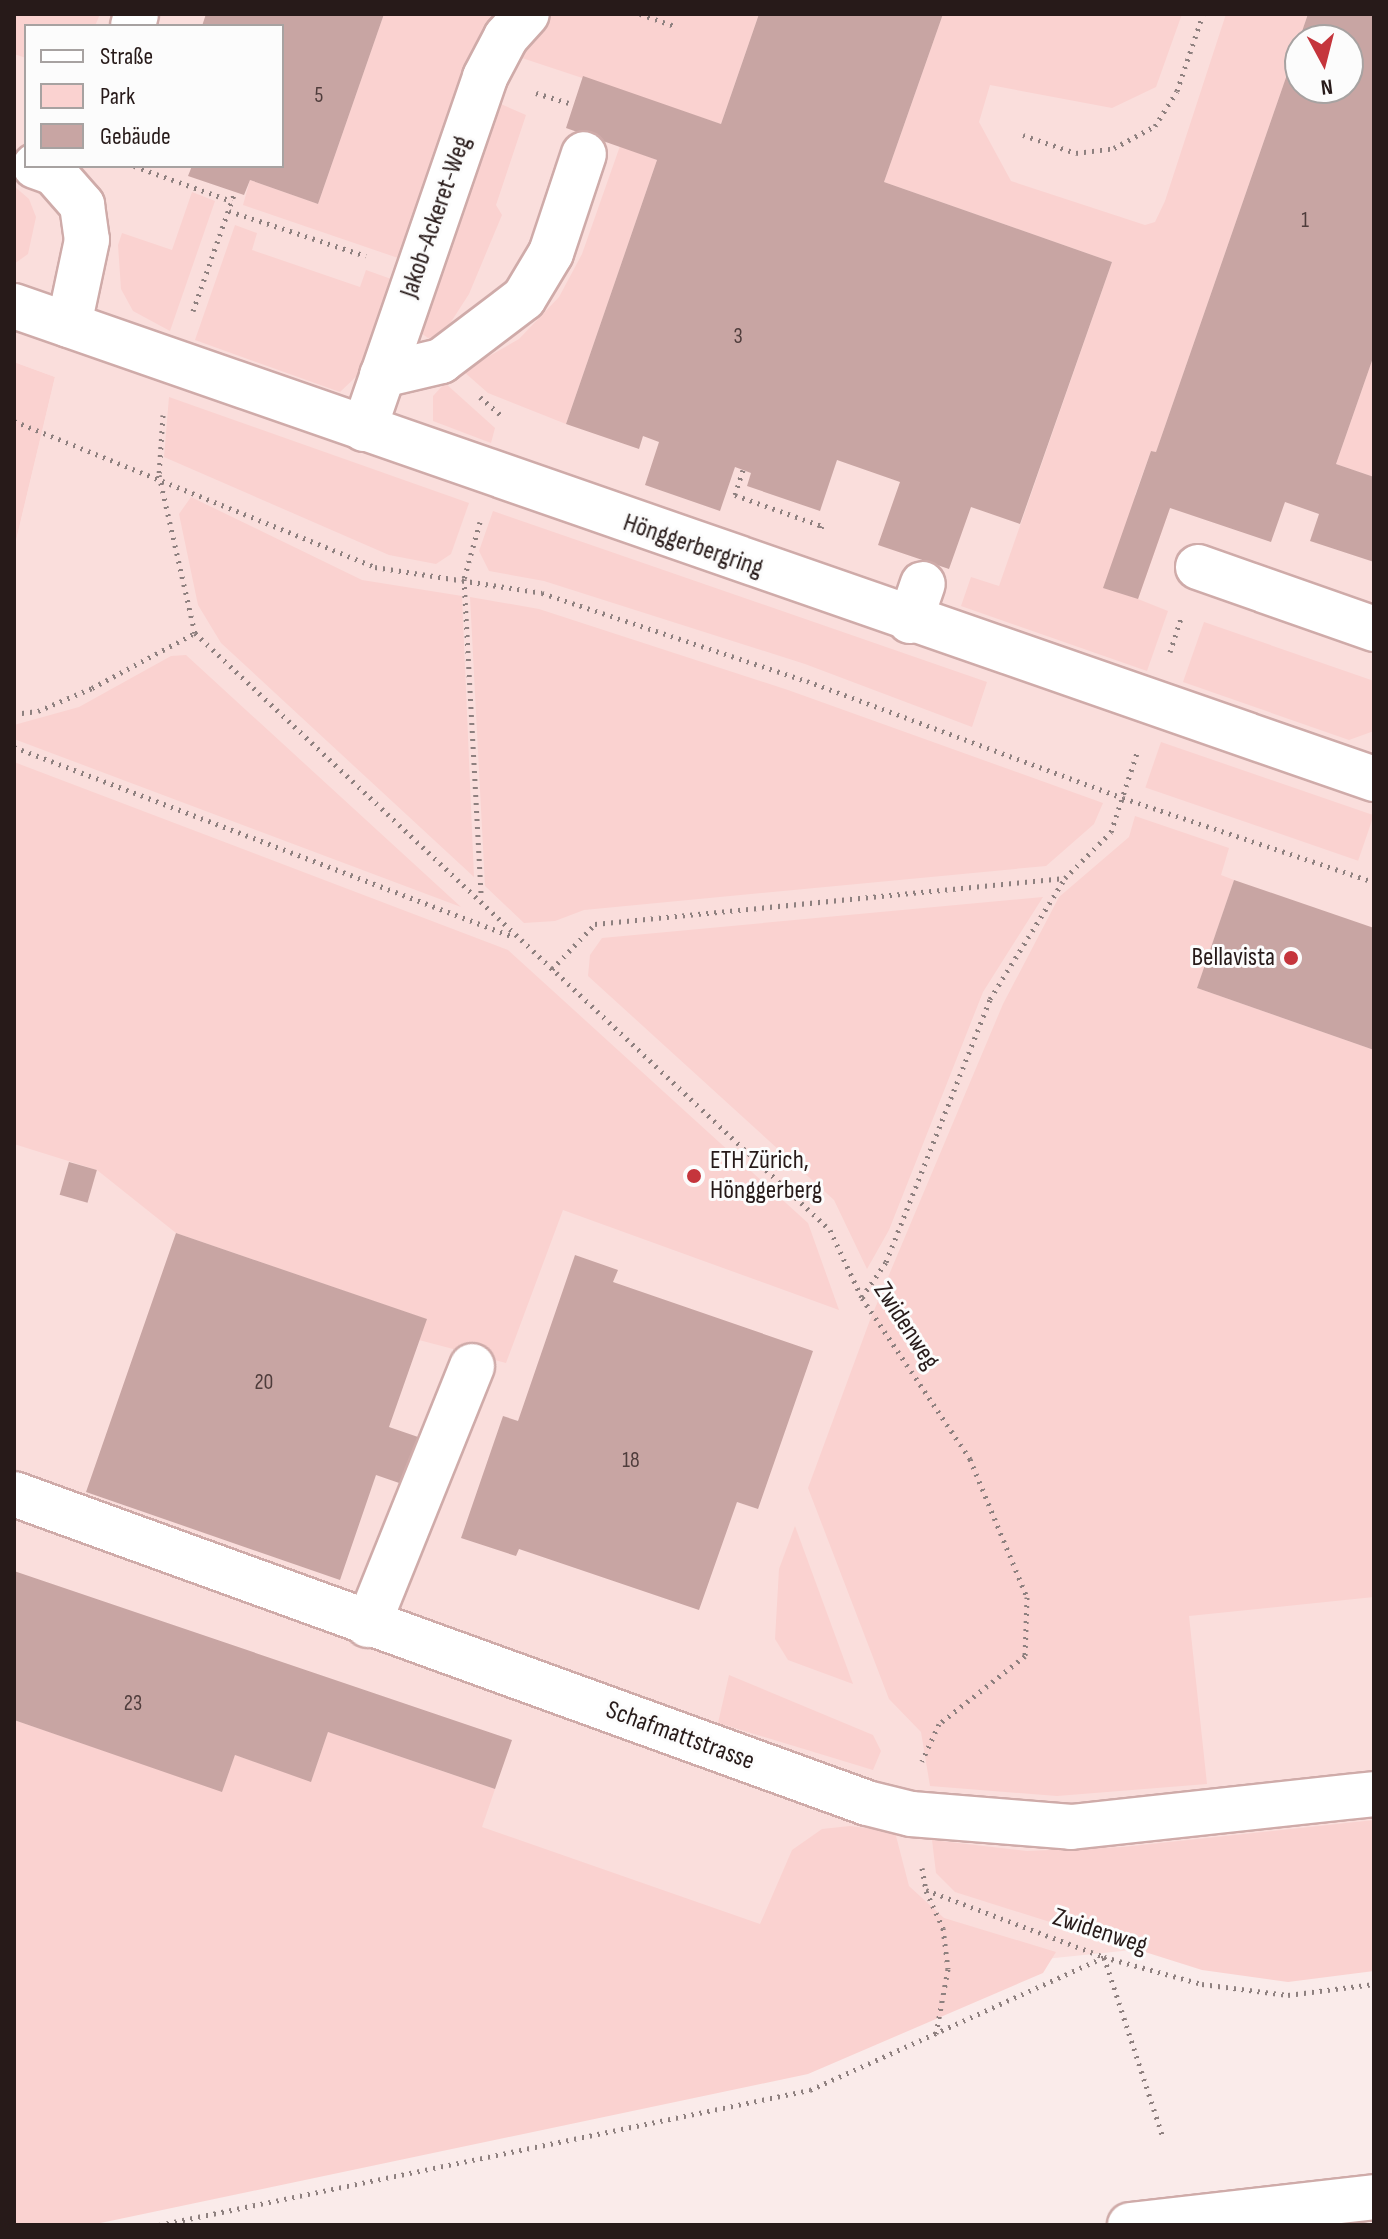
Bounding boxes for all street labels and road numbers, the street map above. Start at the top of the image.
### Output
street label: Jakob-Ackeret-Weg [394,132,478,302]
street label: Hönggerbergring [619,508,767,584]
street label: Zwidenweg [866,1277,946,1375]
street label: Schafmattstrasse [602,1695,758,1777]
street label: Zwidenweg [1049,1902,1151,1962]

